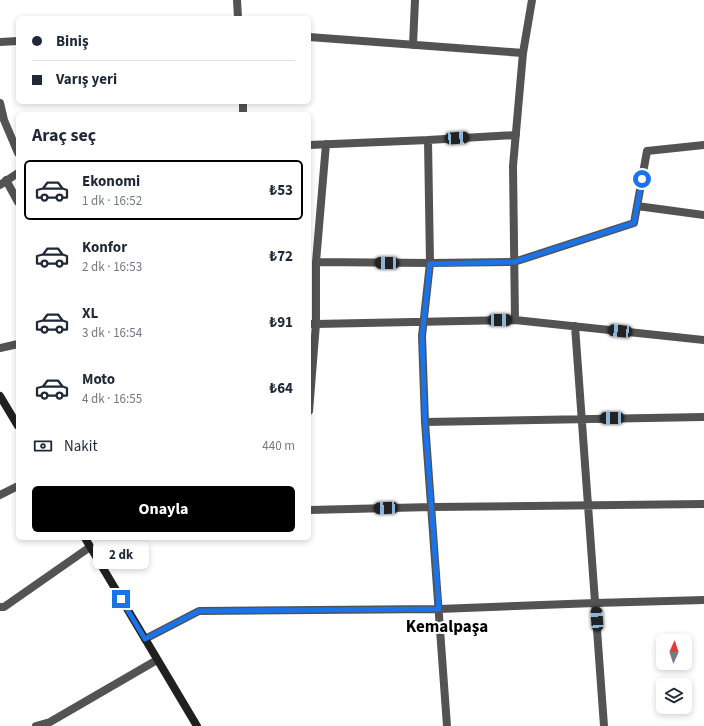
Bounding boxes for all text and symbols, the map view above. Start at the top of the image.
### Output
text: Biniş [56,31,89,52]
text: Varış yeri [56,69,117,90]
text: Araç seç [32,123,96,148]
car [445,131,469,145]
route start [633,170,651,188]
text: Ekonomi [82,171,140,192]
icon: car [34,172,70,208]
text: ₺53 [269,180,293,201]
text: 1 dk · 16:52 [82,192,142,210]
text: Konfor [82,237,127,258]
icon: car [34,238,70,274]
text: ₺72 [269,246,293,267]
car [375,257,399,269]
text: 2 dk · 16:53 [82,258,142,276]
text: XL [82,303,98,324]
icon: car [34,304,70,340]
text: ₺91 [269,312,293,333]
car [488,314,512,326]
text: 3 dk · 16:54 [82,324,142,342]
car [607,324,633,338]
text: Moto [82,369,115,390]
icon: car [34,370,70,406]
text: ₺64 [269,378,293,399]
text: 4 dk · 16:55 [82,390,142,408]
car [600,412,624,424]
icon: cash [32,435,54,457]
text: Nakit [64,436,97,457]
text: 440 m [262,437,295,455]
button: Onayla [32,486,295,532]
car [374,502,398,514]
callout: 2 dk [93,541,149,569]
text: 2 dk [109,546,133,564]
route end [112,590,130,608]
car [590,607,604,631]
district label: Kemalpaşa [406,615,488,639]
north arrow [656,634,692,670]
map controls [656,634,692,714]
button: layers [656,678,692,714]

